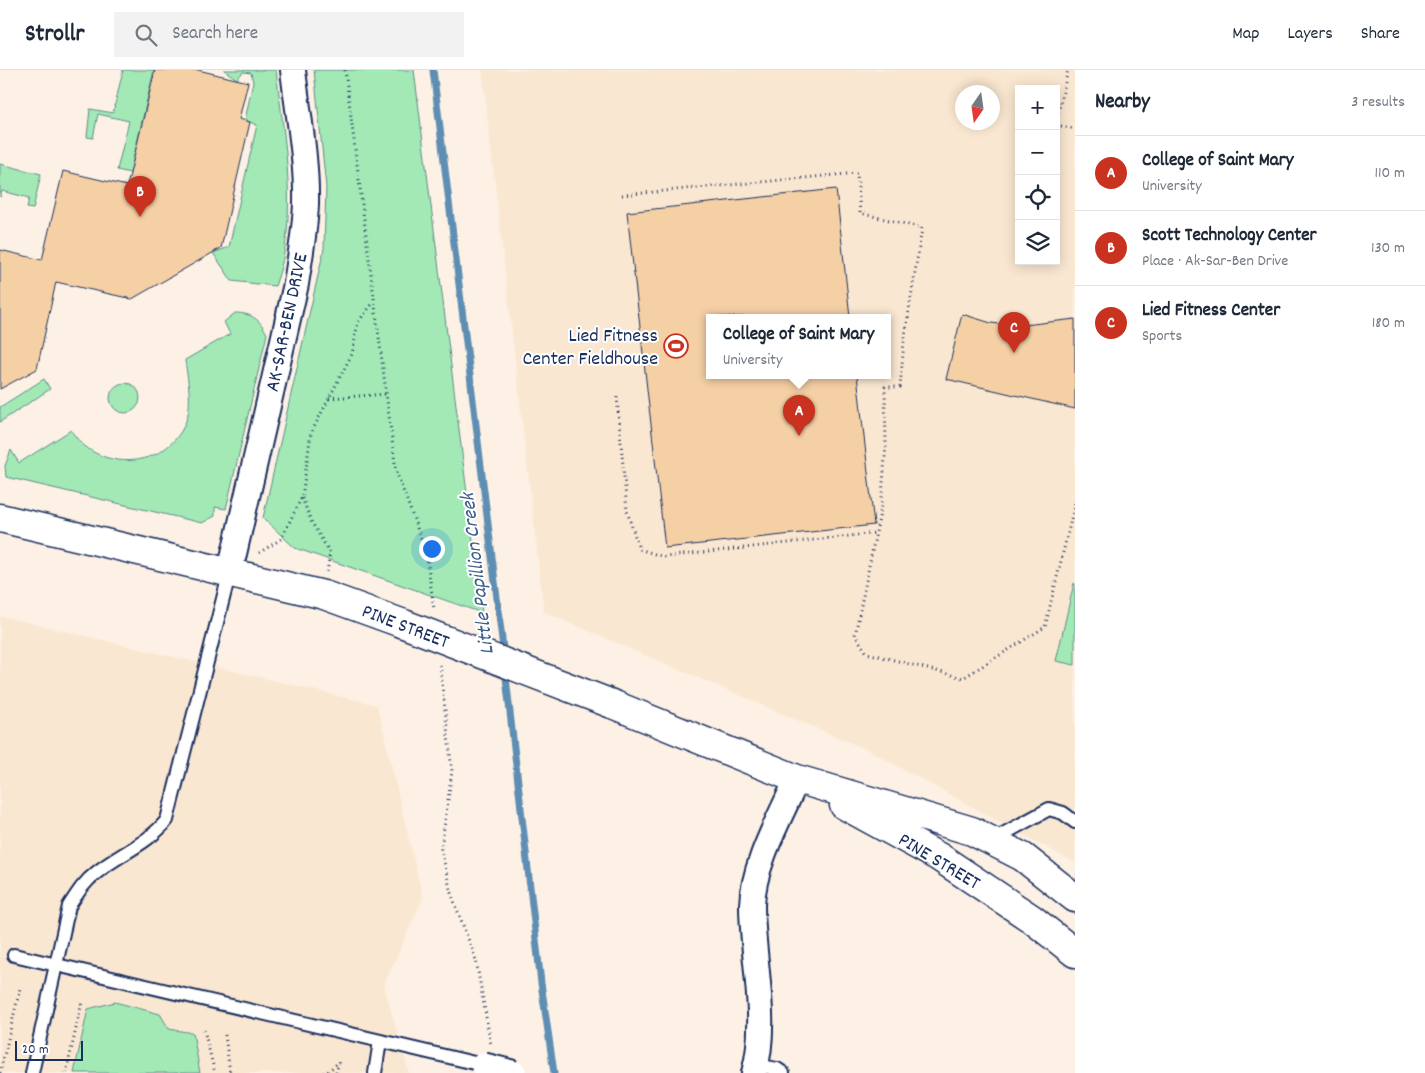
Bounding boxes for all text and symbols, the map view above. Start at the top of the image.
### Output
search box [114,12,464,57]
text: Strollr [25,18,84,52]
icon: search [132,21,160,49]
text: Search here [172,21,258,48]
text: Map [1232,22,1259,47]
text: Layers [1287,22,1333,47]
text: Share [1361,22,1400,47]
north arrow [955,85,1000,130]
map controls [1015,85,1060,265]
button: + [1015,85,1060,130]
text: Nearby [1095,88,1150,118]
text: 3 results [1351,91,1405,114]
button: − [1015,130,1060,175]
text: College of Saint Mary [1142,148,1293,175]
text: A [1107,162,1115,185]
text: 110 m [1375,162,1405,185]
button: locate [1015,175,1060,220]
text: University [1142,175,1202,198]
pin: B [124,176,156,217]
button: layers [1015,220,1060,265]
text: Scott Technology Center [1142,223,1317,250]
text: B [1107,237,1115,260]
text: 130 m [1371,237,1405,260]
text: Place · Ak-Sar-Ben Drive [1142,250,1288,273]
street label: AK-SAR-BEN DRIVE [260,251,316,395]
text: Lied Fitness Center [1142,298,1280,325]
pin: C [998,312,1030,353]
text: C [1107,312,1115,335]
text: 180 m [1372,312,1405,335]
popup [706,314,891,379]
text: College of Saint Mary [723,322,874,349]
place label: Lied Fitness Center Fieldhouse [522,323,658,374]
text: Sports [1142,325,1182,348]
sports icon: Lied Fitness Center Fieldhouse [663,333,689,359]
text: University [723,349,783,372]
pin: A [783,395,815,436]
water label: Little Papillion Creek [454,489,504,656]
your location [419,536,445,562]
street label: PINE STREET [357,598,453,657]
street label: PINE STREET [892,827,985,898]
scale bar [15,1038,82,1061]
text: 20 m [22,1040,49,1060]

